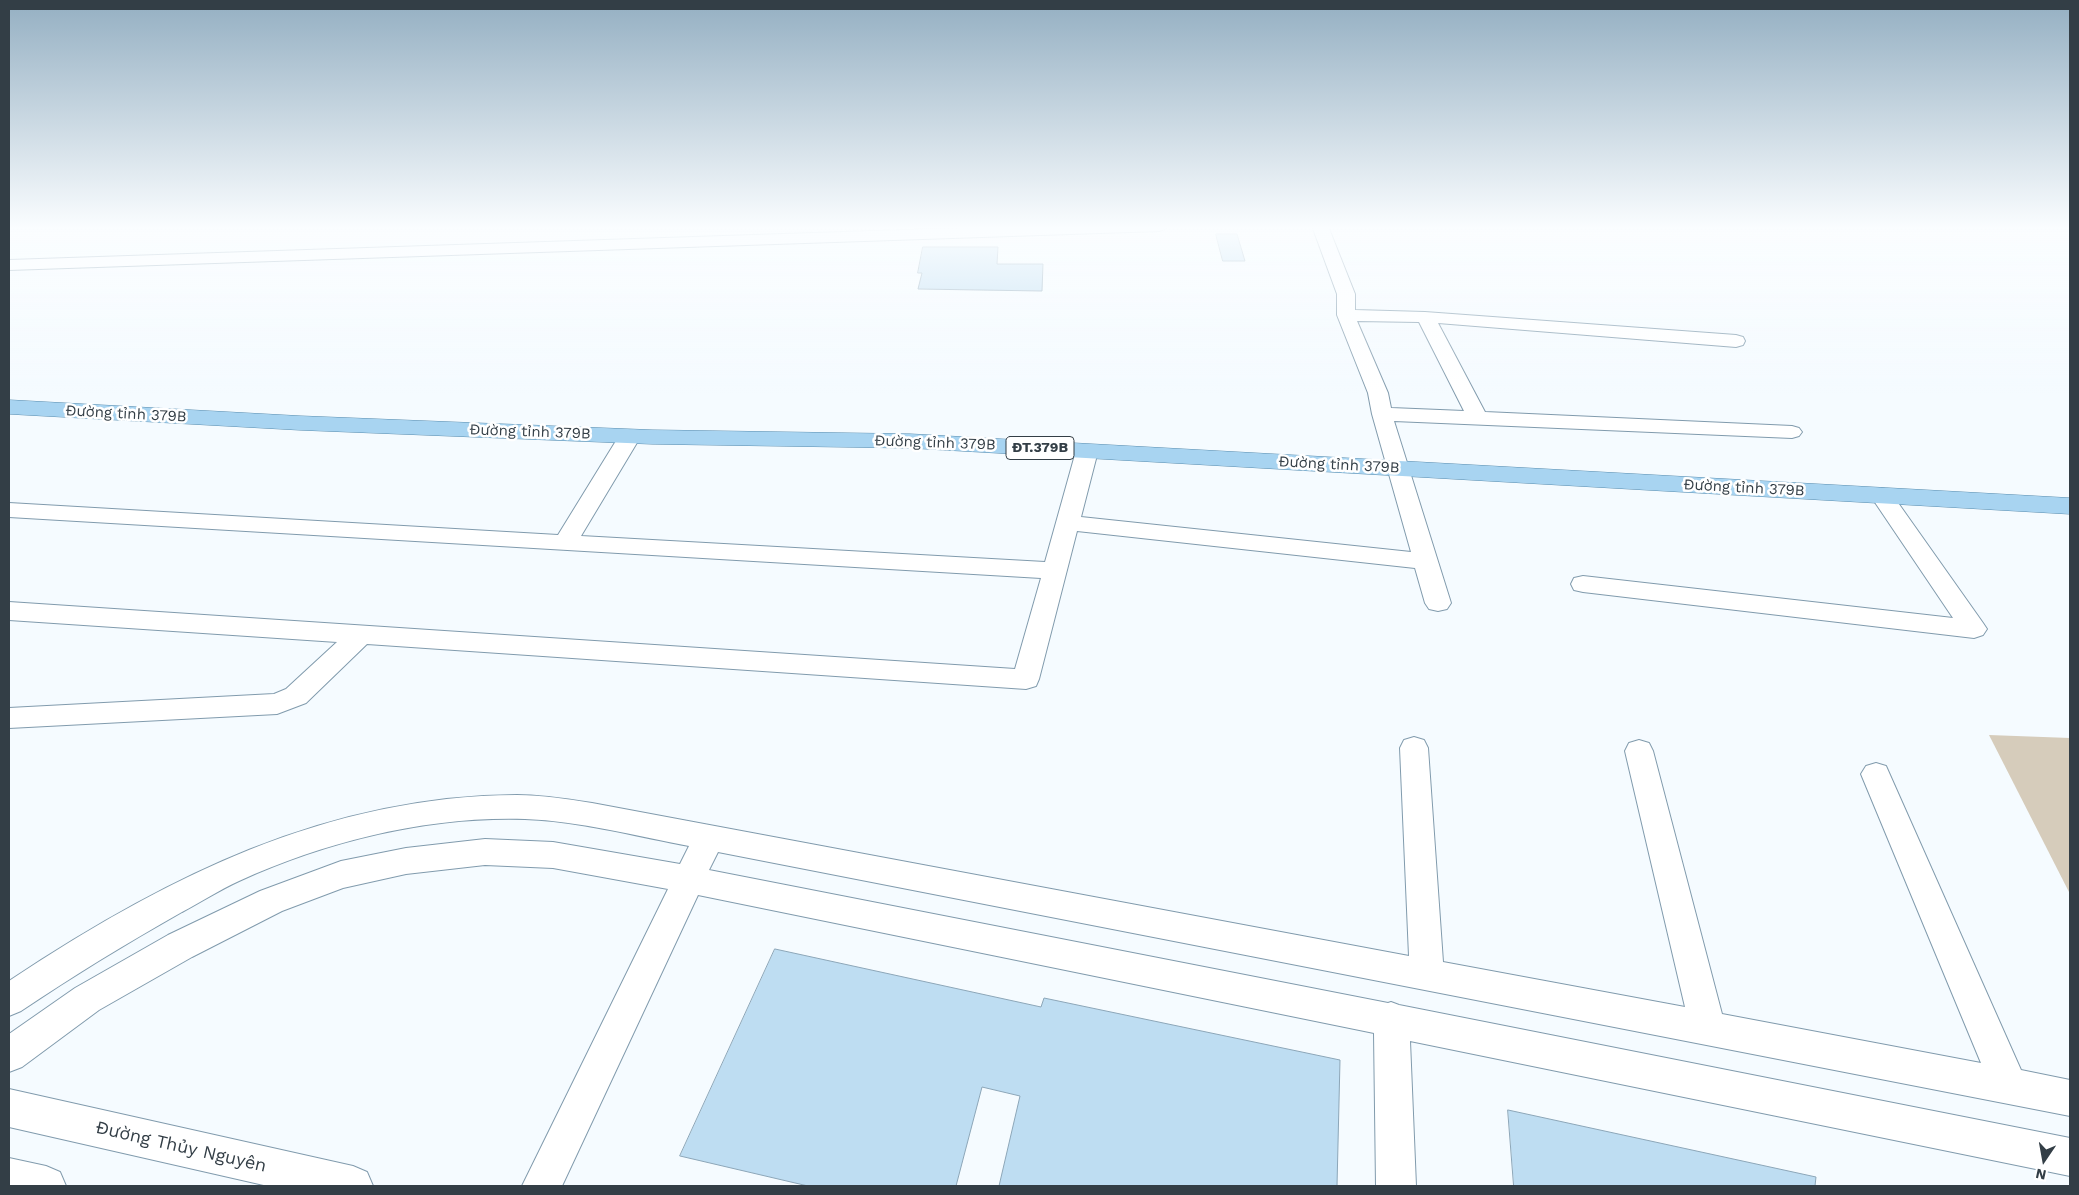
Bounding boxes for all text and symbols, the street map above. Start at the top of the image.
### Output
street label: Đường tỉnh 379B [65,402,187,426]
street label: Đường tỉnh 379B [469,421,591,443]
street label: Đường tỉnh 379B [874,432,996,454]
road number: ĐT.379B [1006,436,1074,459]
street label: Đường tỉnh 379B [1278,453,1400,477]
street label: Đường tỉnh 379B [1683,476,1805,500]
street label: Đường Thủy Nguyên [93,1117,269,1177]
north arrow [2019,1135,2069,1185]
text: N [2034,1166,2048,1184]

